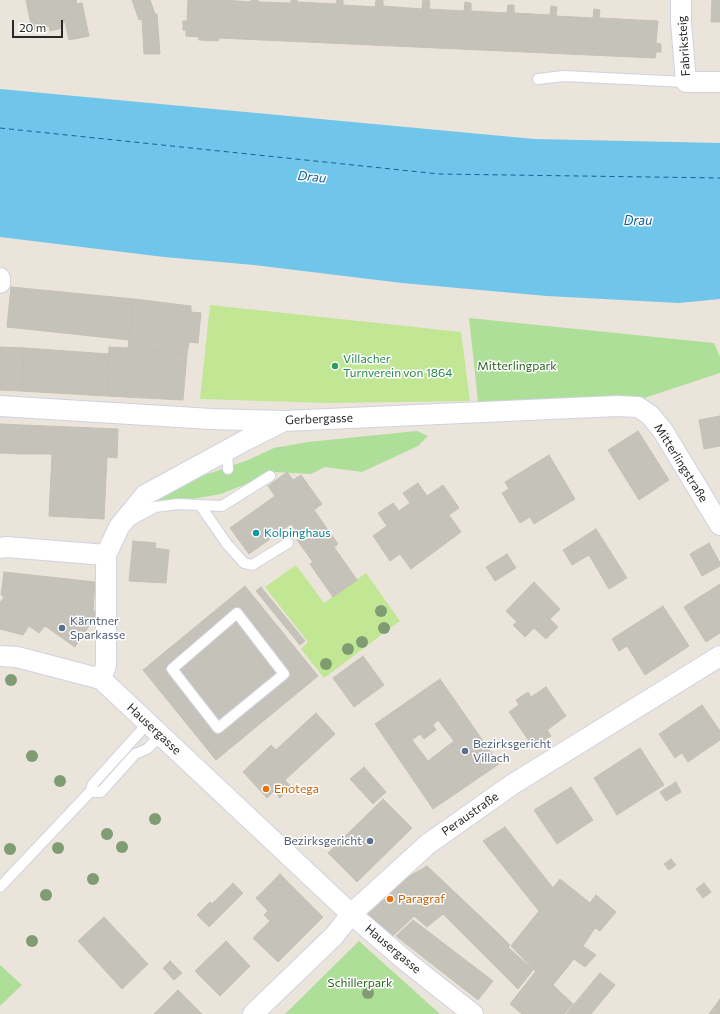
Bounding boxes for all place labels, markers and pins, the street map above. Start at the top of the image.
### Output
place label: Villacher Turnverein von 1864 [343,352,453,380]
marker: Villacher Turnverein von 1864 [330,361,340,371]
place label: Kolpinghaus [264,526,331,540]
marker: Kolpinghaus [251,528,261,538]
place label: Kärntner Sparkasse [70,614,125,642]
marker: Kärntner Sparkasse [57,623,67,633]
place label: Bezirksgericht Villach [473,737,551,765]
marker: Bezirksgericht Villach [460,746,470,756]
place label: Enotega [274,782,319,796]
marker: Enotega [261,784,271,794]
place label: Bezirksgericht [284,834,362,848]
marker: Bezirksgericht [365,836,375,846]
place label: Paragraf [398,892,445,906]
marker: Paragraf [385,894,395,904]

